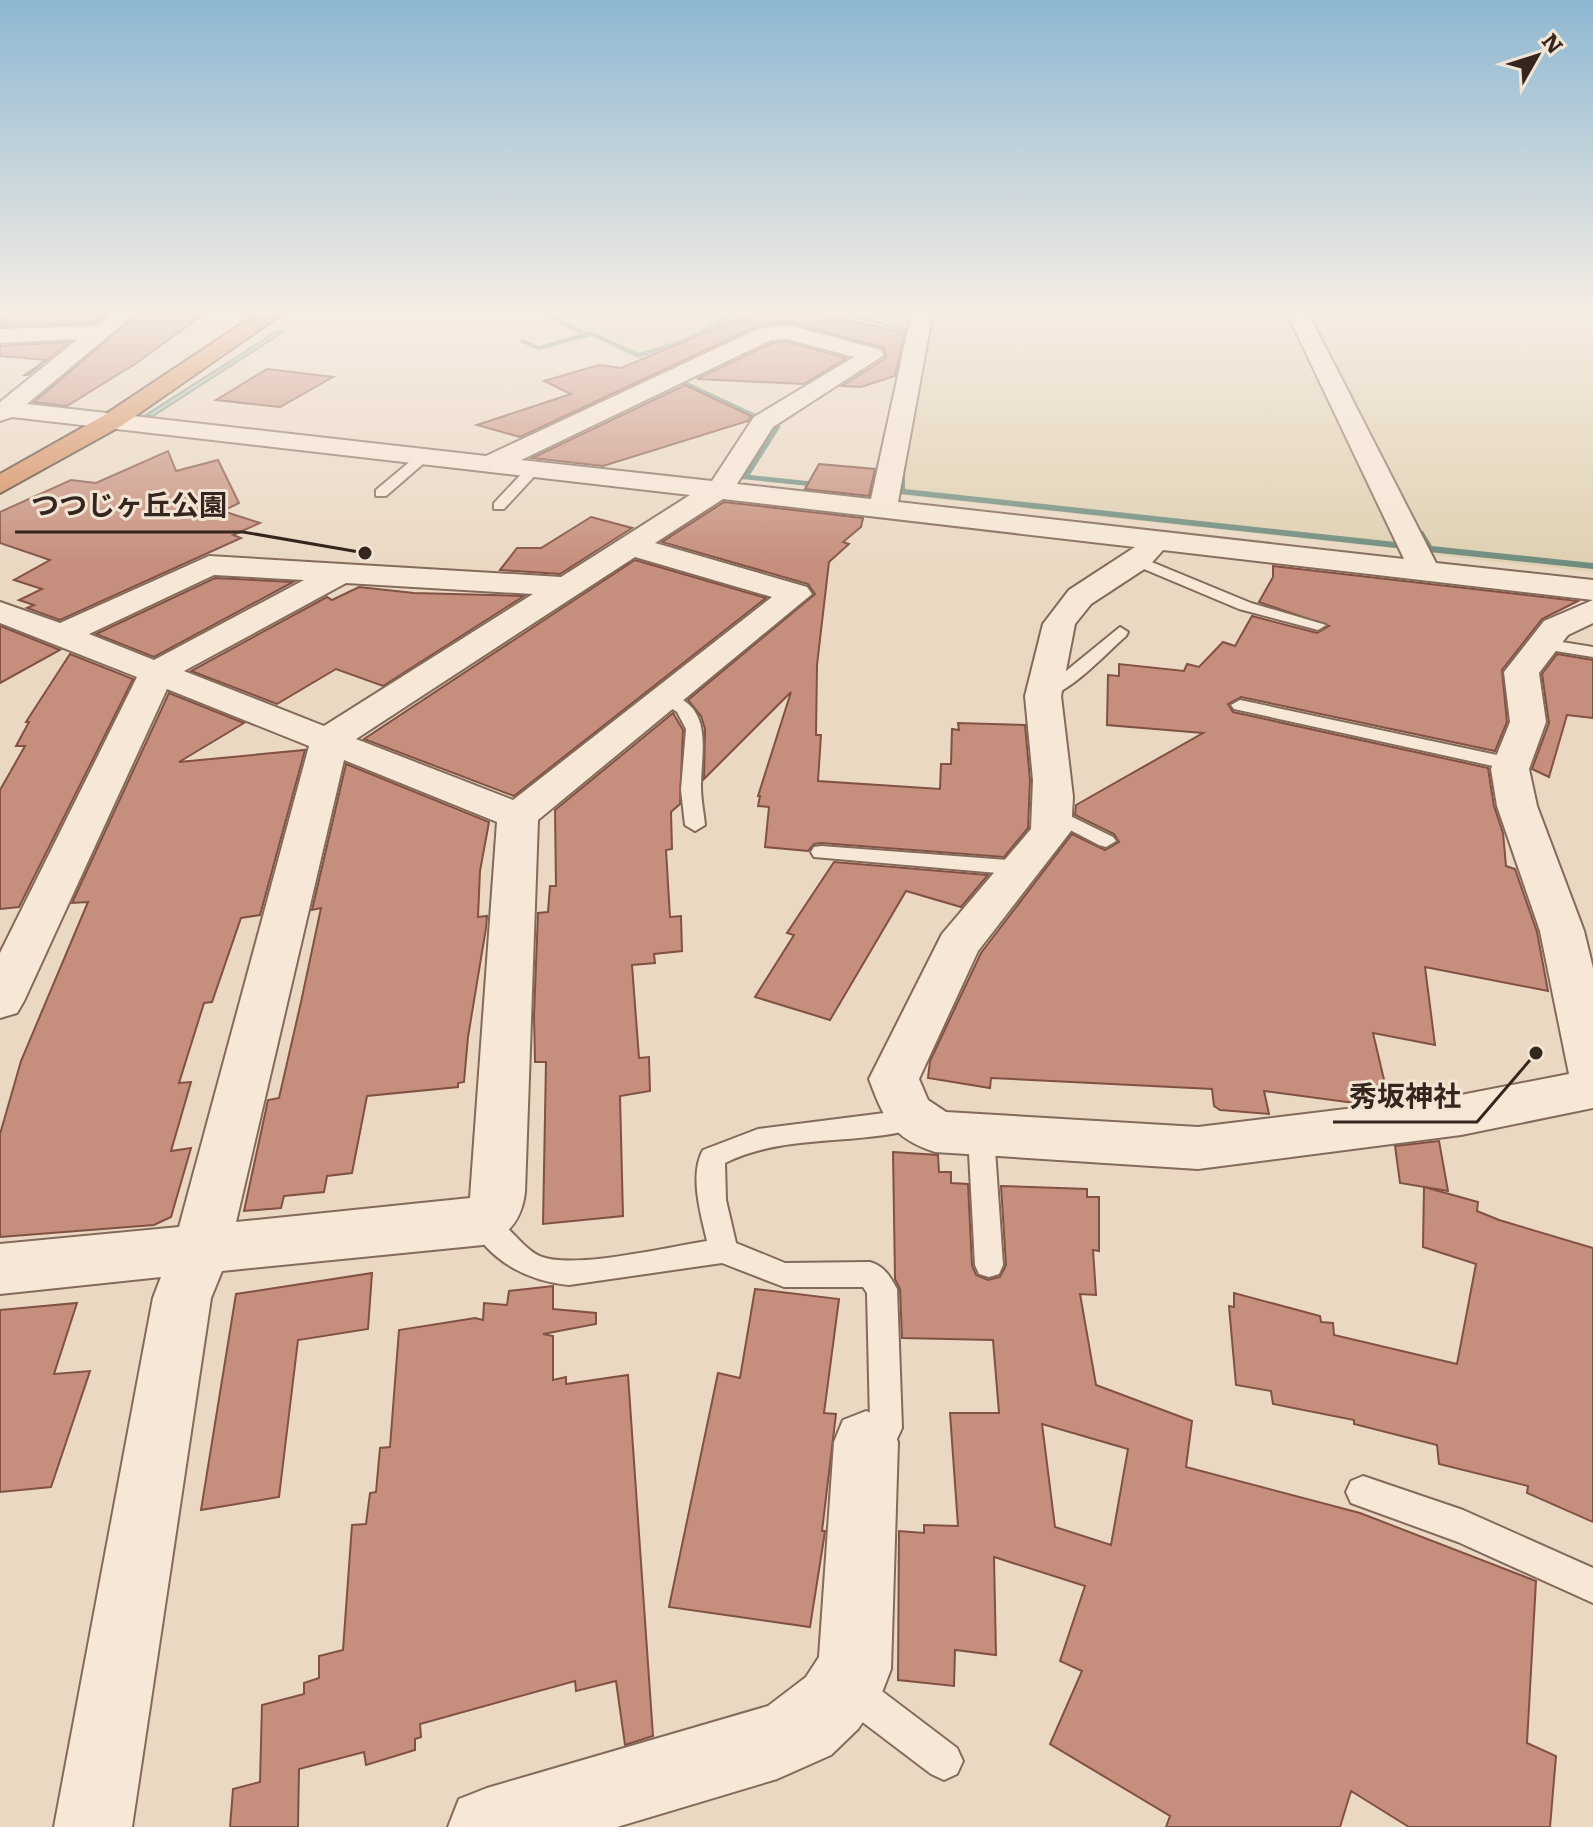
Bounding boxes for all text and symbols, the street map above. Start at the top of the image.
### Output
north arrow [1497,16,1577,96]
text: N [1535,25,1572,60]
callout: つつじヶ丘公園 [15,480,243,532]
text: つつじヶ丘公園 [31,482,227,524]
callout: 秀坂神社 [1333,1070,1477,1122]
text: 秀坂神社 [1349,1073,1461,1115]

